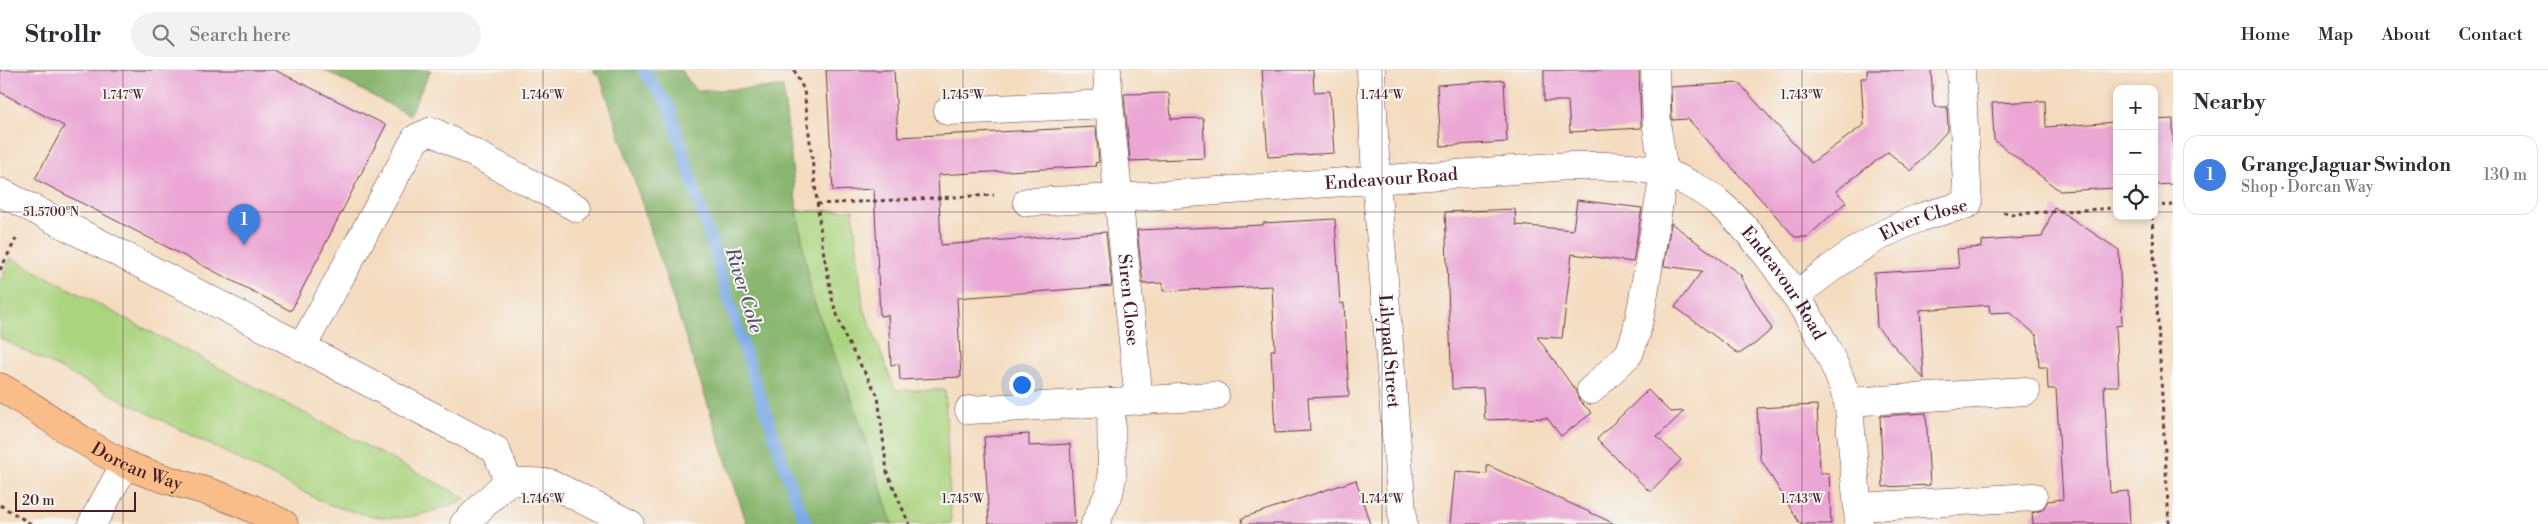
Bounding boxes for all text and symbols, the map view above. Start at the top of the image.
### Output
search box [131,12,481,57]
text: Strollr [25,20,101,50]
icon: search [149,21,177,49]
text: Search here [189,23,291,47]
text: Home [2241,23,2290,46]
text: Map [2318,23,2354,46]
text: About [2382,23,2431,46]
text: Contact [2459,23,2523,46]
map controls [2113,85,2158,220]
button: + [2113,85,2158,130]
text: 1.747°W [102,88,145,103]
text: 1.746°W [521,88,566,103]
text: 1.745°W [942,88,985,103]
text: 1.744°W [1360,88,1405,103]
text: 1.743°W [1781,88,1824,103]
text: Nearby [2193,90,2266,116]
button: − [2113,130,2158,175]
text: Grange Jaguar Swindon [2241,153,2451,177]
street label: Endeavour Road [1324,163,1460,195]
text: 1 [2206,165,2214,185]
text: 130 m [2483,165,2527,185]
button: locate [2113,175,2158,220]
text: Shop · Dorcan Way [2241,177,2374,197]
street label: Elver Close [1876,194,1970,246]
pin: 1 [228,204,260,245]
text: 51.5700°N [23,205,79,220]
street label: Endeavour Road [1736,221,1831,345]
water label: River Cole [719,244,768,336]
street label: Siren Close [1112,253,1144,347]
street label: Lilypad Street [1373,293,1405,410]
your location [1009,372,1035,398]
street label: Dorcan Way [87,437,185,496]
scale bar [15,489,136,512]
text: 20 m [22,492,54,510]
text: 1.746°W [521,492,566,507]
text: 1.745°W [942,492,985,507]
text: 1.744°W [1360,492,1405,507]
text: 1.743°W [1781,492,1824,507]

